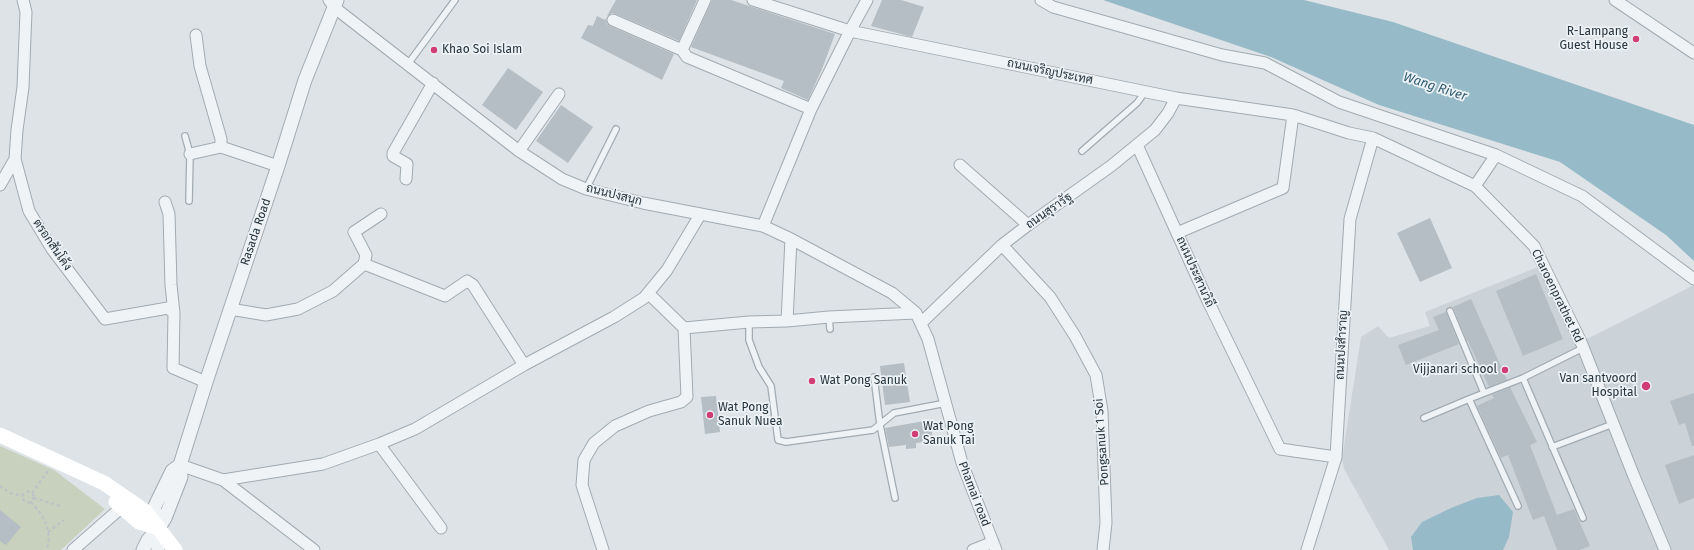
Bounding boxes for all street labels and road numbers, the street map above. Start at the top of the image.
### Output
street label: ถนนเจริญประเทศ [1006,56,1094,88]
street label: ถนนปงสนุก [585,181,643,209]
street label: ถนนสุรารัฐ [1023,190,1075,232]
street label: Rasada Road [238,197,274,267]
street label: ตรอกสันโค้ง [30,217,74,273]
street label: ถนนประสานวิถี [1173,234,1217,310]
street label: Charoenprathet Rd [1528,247,1586,345]
street label: ถนนปงสำราญ [1333,310,1351,380]
street label: Pongsanuk 1 Soi [1092,398,1112,486]
street label: Phamai road [955,459,993,529]

